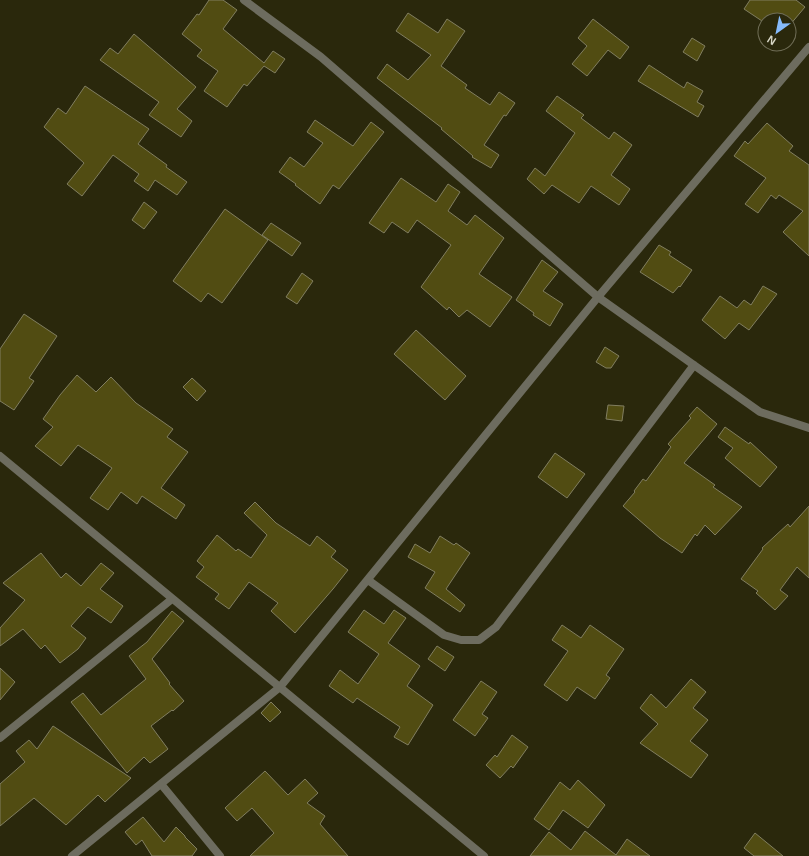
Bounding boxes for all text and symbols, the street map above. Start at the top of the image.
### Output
north arrow [757,12,797,52]
text: N [765,33,778,48]

